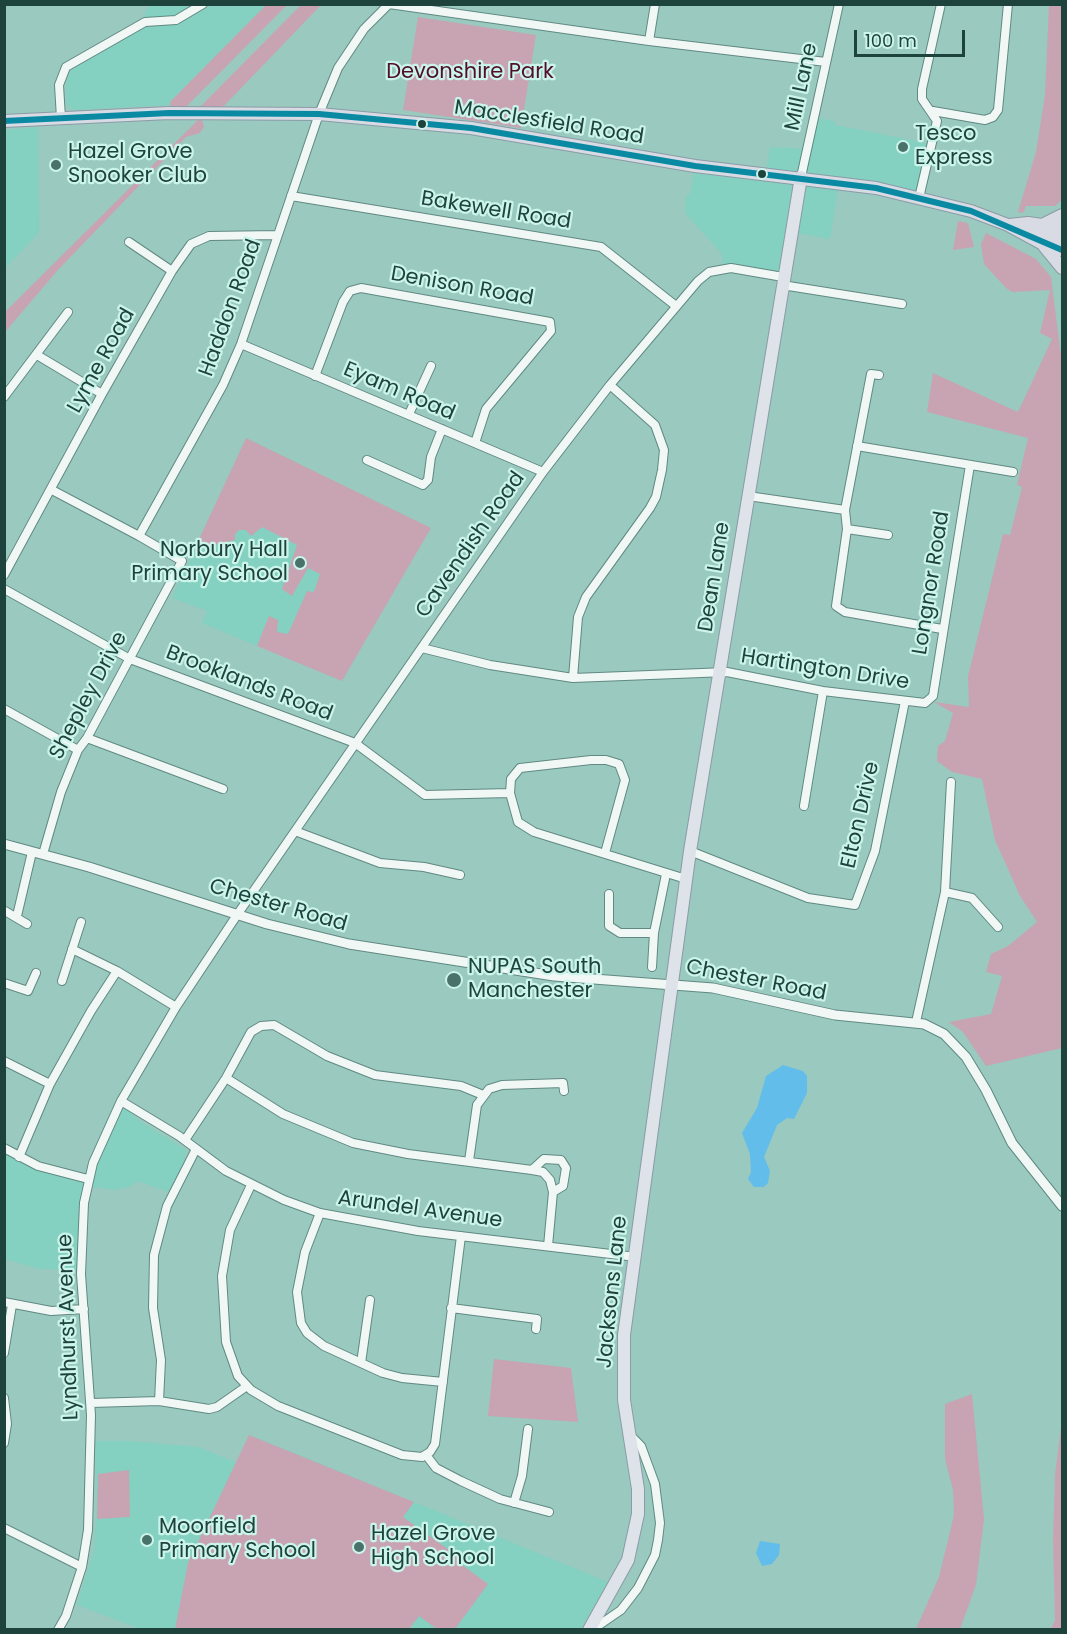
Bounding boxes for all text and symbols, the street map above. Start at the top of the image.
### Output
scale bar [857,18,968,56]
text: 100 m [865,28,917,53]
street label: Mill Lane [780,41,824,133]
park label: Devonshire Park [386,60,554,86]
street label: Macclesfield Road [452,96,646,150]
unlabelled marker [416,118,428,130]
place label: Tesco Express [915,122,993,172]
place label: Hazel Grove Snooker Club [68,140,207,190]
marker: Tesco Express [896,140,910,154]
marker: Hazel Grove Snooker Club [49,158,63,172]
unlabelled marker [756,168,768,180]
street label: Bakewell Road [419,187,573,235]
street label: Haddon Road [194,236,268,380]
street label: Denison Road [389,262,535,312]
street label: Lyme Road [63,304,141,418]
street label: Eyam Road [339,357,459,427]
street label: Cavendish Road [411,467,531,623]
street label: Longnor Road [908,509,956,657]
street label: Dean Lane [694,520,736,634]
place label: Norbury Hall Primary School [131,538,288,588]
marker: Norbury Hall Primary School [293,556,307,570]
street label: Shepley Drive [45,628,133,764]
street label: Brooklands Road [162,641,336,727]
street label: Hartington Drive [739,644,911,696]
street label: Elton Drive [836,759,886,871]
street label: Chester Road [206,874,350,938]
place label: NUPAS South Manchester [468,955,601,1005]
street label: Chester Road [684,955,828,1007]
marker: NUPAS South Manchester [445,971,463,989]
street label: Arundel Avenue [336,1186,504,1234]
street label: Jacksons Lane [592,1215,634,1369]
street label: Lyndhurst Avenue [53,1233,85,1421]
place label: Moorfield Primary School [159,1515,316,1565]
place label: Hazel Grove High School [371,1522,495,1572]
marker: Moorfield Primary School [140,1533,154,1547]
marker: Hazel Grove High School [352,1540,366,1554]

